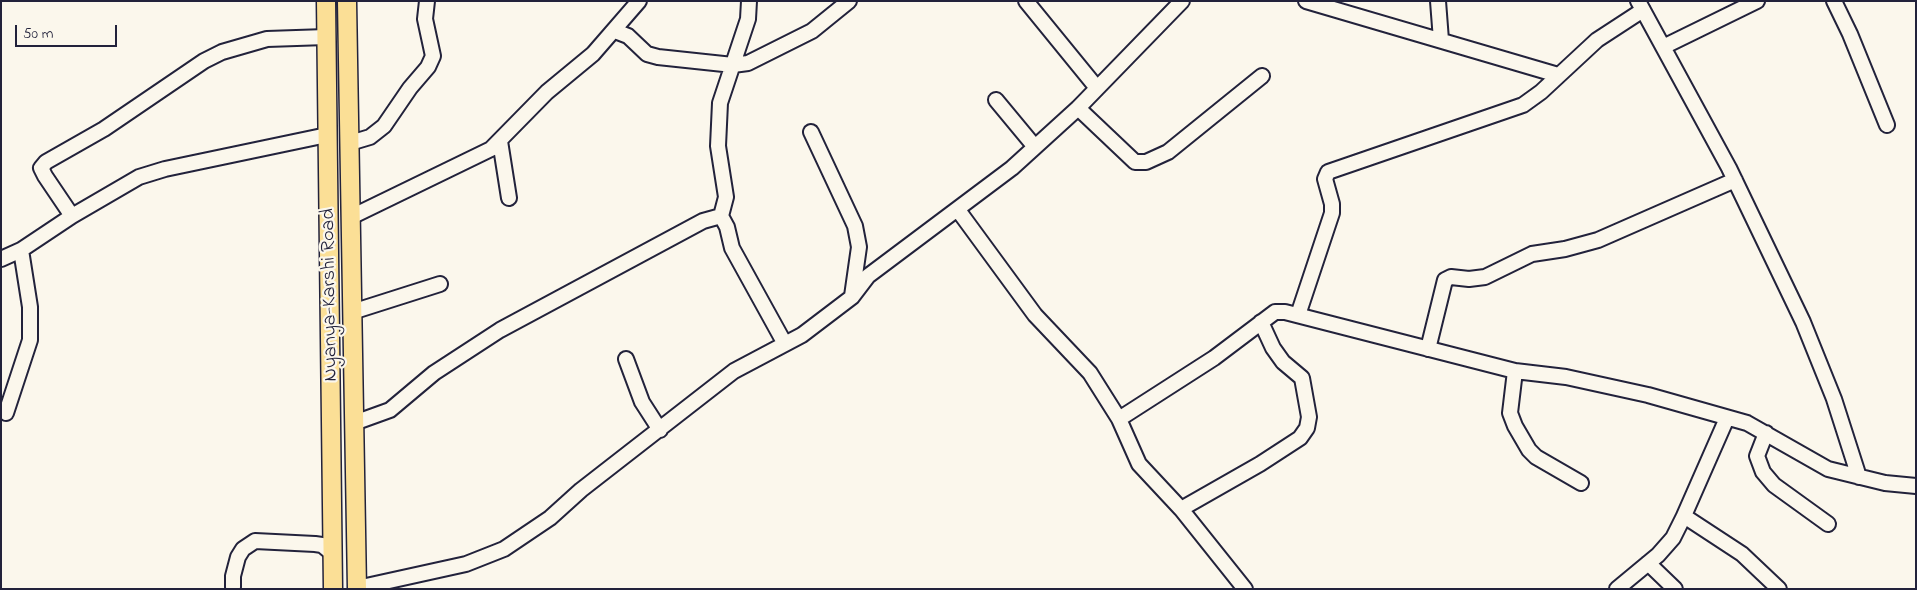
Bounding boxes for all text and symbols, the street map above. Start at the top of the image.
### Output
scale bar [18,15,120,47]
text: 50 m [23,23,53,45]
street label: Nyanya-Karshi Road [317,208,345,382]

